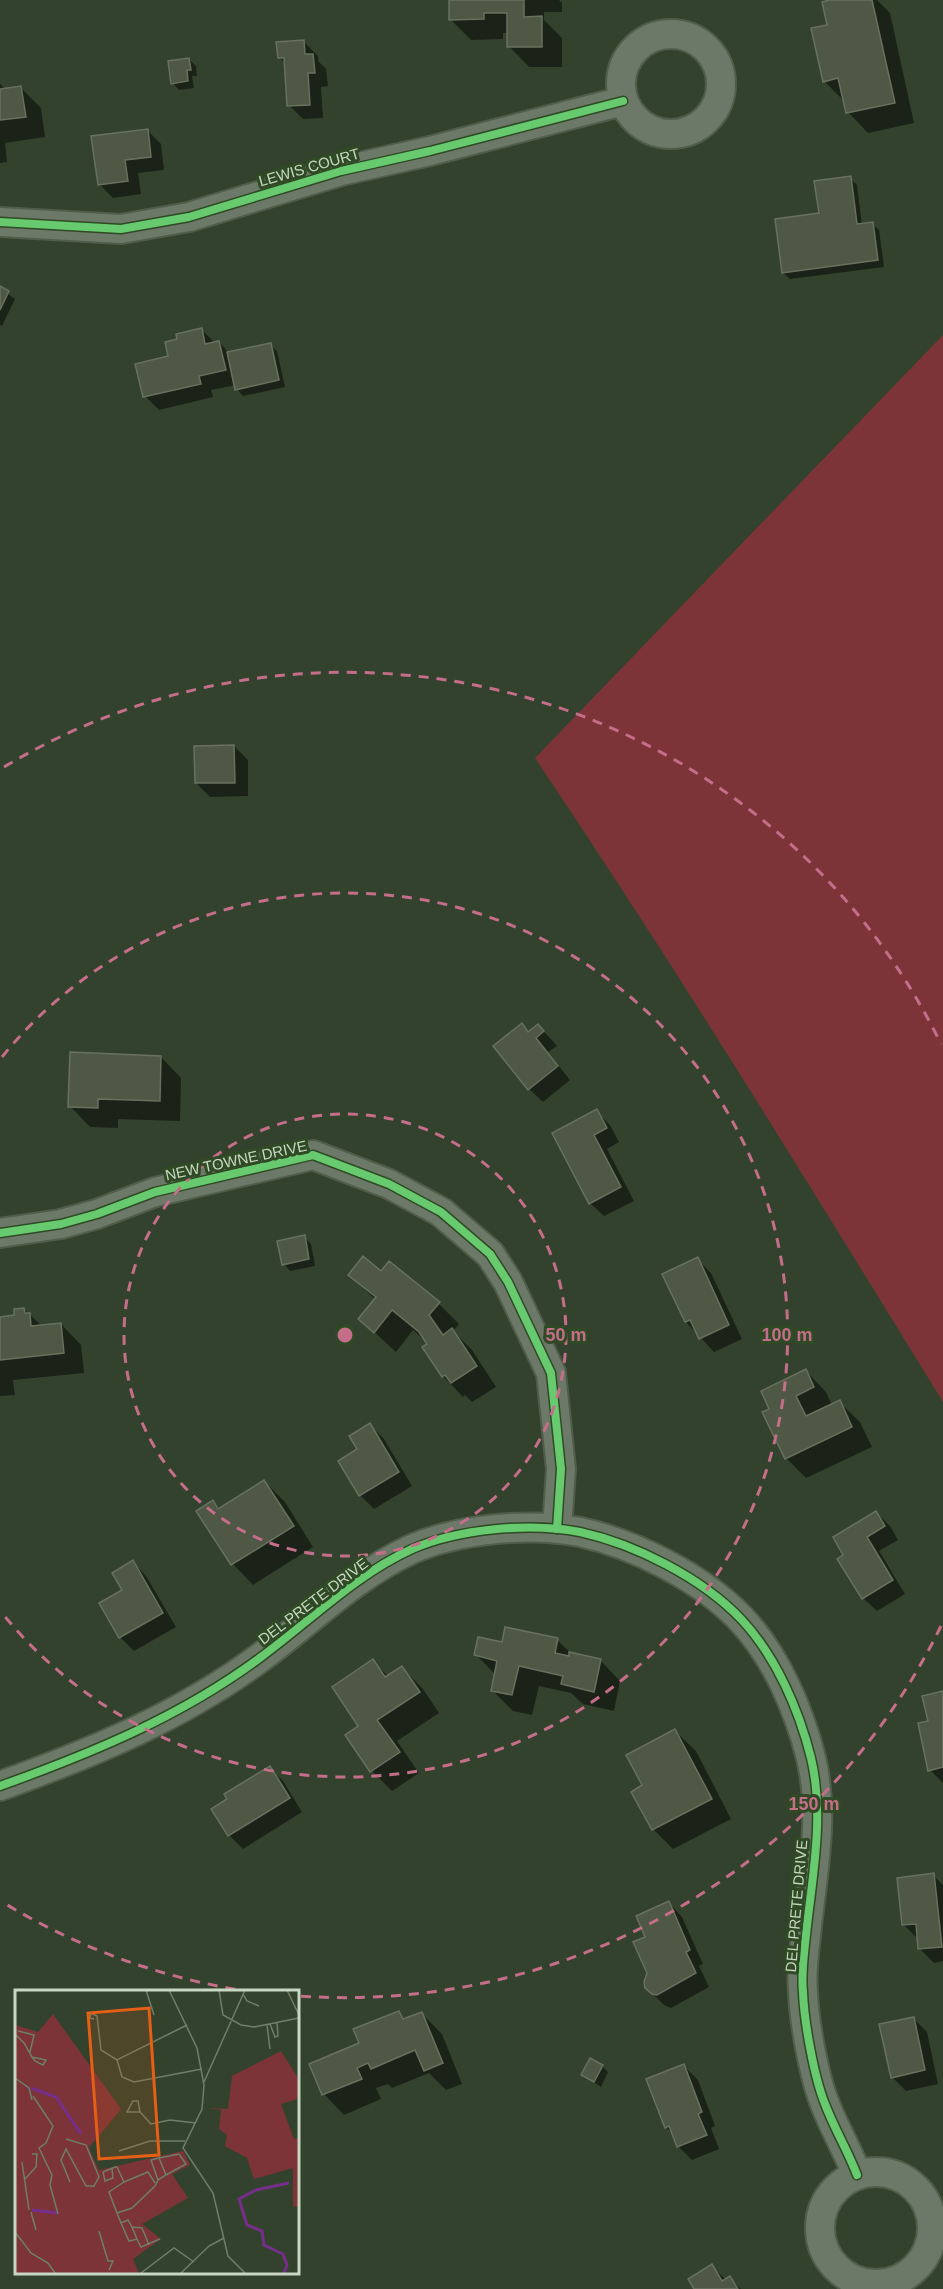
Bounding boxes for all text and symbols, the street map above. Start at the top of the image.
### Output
street label: LEWIS COURT [257,145,361,189]
street label: NEW TOWNE DRIVE [164,1137,308,1183]
centre of rings [335,1325,355,1345]
text: 50 m [545,1325,587,1345]
text: 100 m [761,1325,813,1345]
street label: DEL PRETE DRIVE [255,1554,371,1648]
text: 150 m [788,1794,840,1814]
street label: DEL PRETE DRIVE [782,1839,810,1973]
inset map [15,1990,298,2274]

